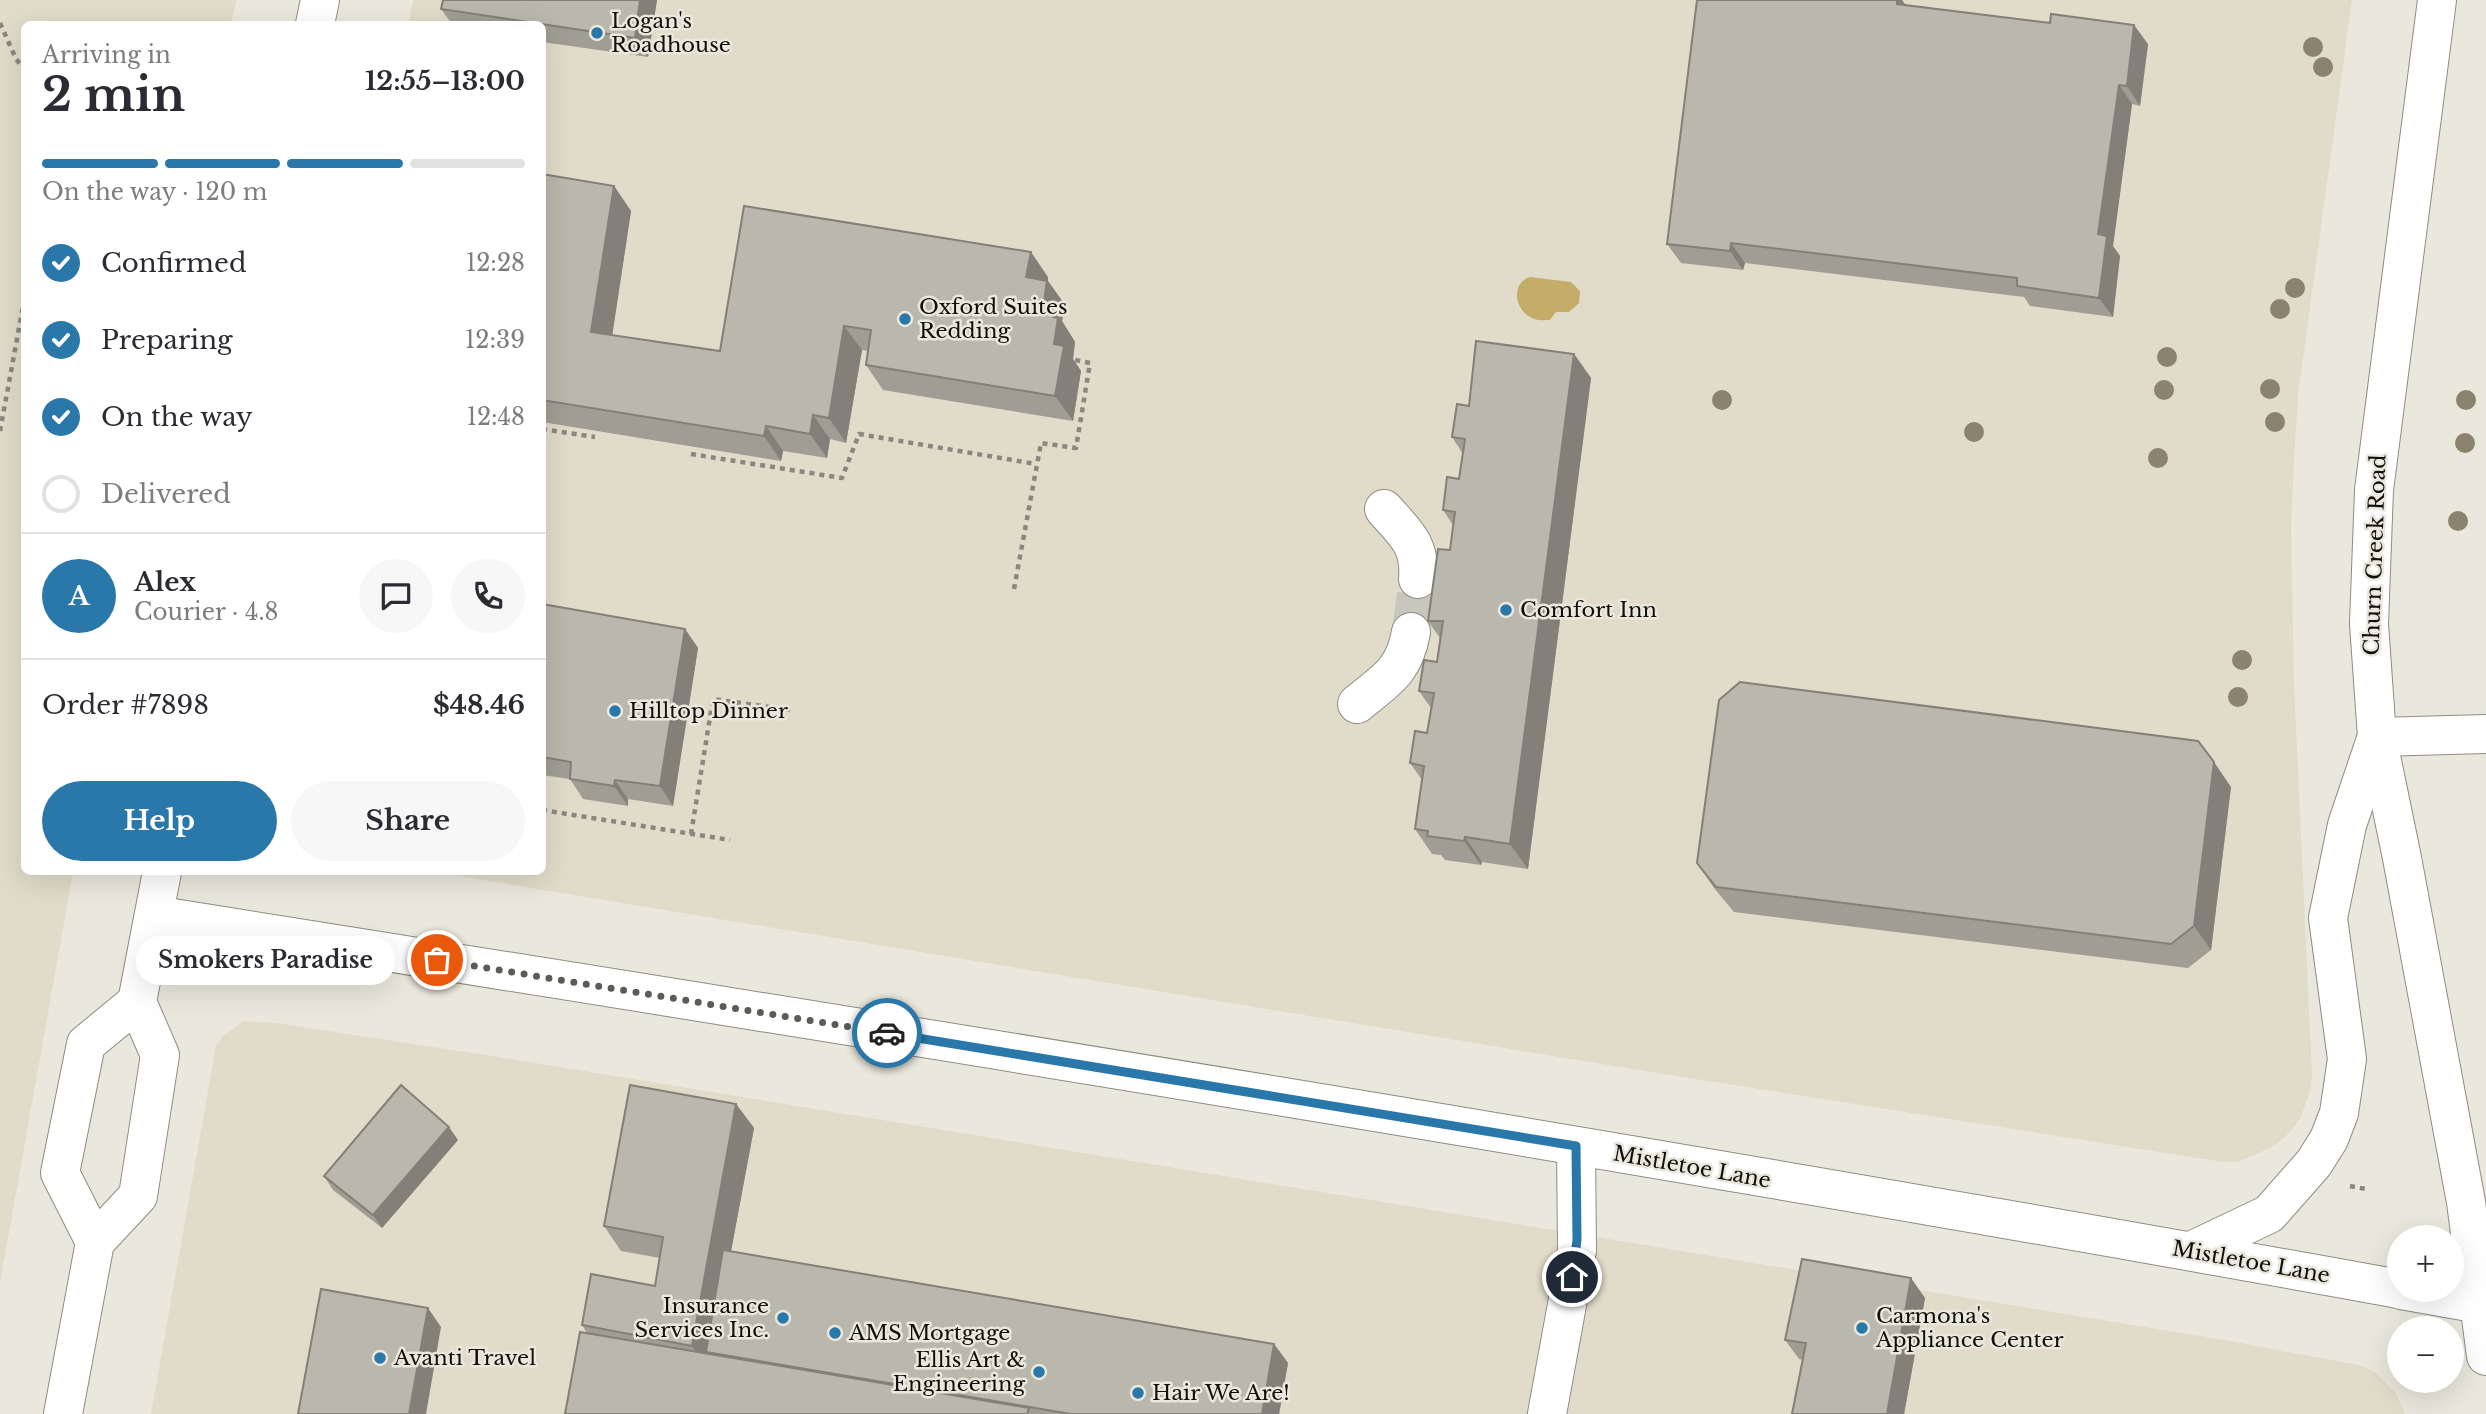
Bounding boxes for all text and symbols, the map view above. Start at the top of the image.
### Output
place label: Logan's Roadhouse [611,8,731,58]
marker: Logan's Roadhouse [589,25,605,41]
text: Arriving in [42,41,171,69]
text: 12:55–13:00 [365,65,525,97]
text: 2 min [42,66,185,123]
text: On the way · 120 m [42,178,267,206]
icon: check [42,244,80,282]
text: Confirmed [101,247,246,279]
text: 12:28 [466,249,525,277]
place label: Oxford Suites Redding [919,294,1068,344]
marker: Oxford Suites Redding [897,311,913,327]
icon: check [42,321,80,359]
text: Preparing [101,324,233,356]
text: 12:39 [465,326,525,354]
icon: check [42,398,80,436]
text: On the way [101,401,253,433]
text: 12:48 [467,403,525,431]
street label: Churn Creek Road [2358,454,2392,656]
text: Delivered [101,478,231,510]
button: chat [359,559,433,633]
button: phone [451,559,525,633]
text: Alex [134,566,196,598]
text: A [68,580,90,612]
place label: Comfort Inn [1520,597,1657,623]
text: Courier · 4.8 [134,598,279,626]
marker: Comfort Inn [1498,602,1514,618]
text: Order #7898 [42,689,209,721]
text: $48.46 [433,689,525,721]
place label: Hilltop Dinner [629,698,788,724]
marker: Hilltop Dinner [607,703,623,719]
button: Help [42,781,277,861]
button: Share [291,781,525,861]
pin [407,930,467,990]
callout: Smokers Paradise [136,936,395,984]
icon: bag [418,941,456,979]
text: Smokers Paradise [158,946,373,974]
courier [852,998,922,1068]
icon: car [868,1014,906,1052]
street label: Mistletoe Lane [1611,1140,1773,1194]
map controls [2387,1225,2464,1393]
button: + [2387,1225,2464,1302]
street label: Mistletoe Lane [2170,1235,2332,1289]
pin [1542,1247,1602,1307]
icon: home [1553,1258,1591,1296]
place label: Insurance Services Inc. [635,1293,769,1343]
place label: Carmona's Appliance Center [1875,1303,2063,1353]
marker: Insurance Services Inc. [775,1310,791,1326]
button: − [2387,1316,2464,1393]
place label: AMS Mortgage [848,1320,1010,1346]
marker: Carmona's Appliance Center [1854,1320,1870,1336]
marker: AMS Mortgage [827,1325,843,1341]
place label: Avanti Travel [393,1345,536,1371]
place label: Ellis Art & Engineering [893,1347,1025,1397]
marker: Avanti Travel [372,1350,388,1366]
marker: Ellis Art & Engineering [1031,1364,1047,1380]
place label: Hair We Are! [1152,1380,1290,1406]
marker: Hair We Are! [1130,1385,1146,1401]

